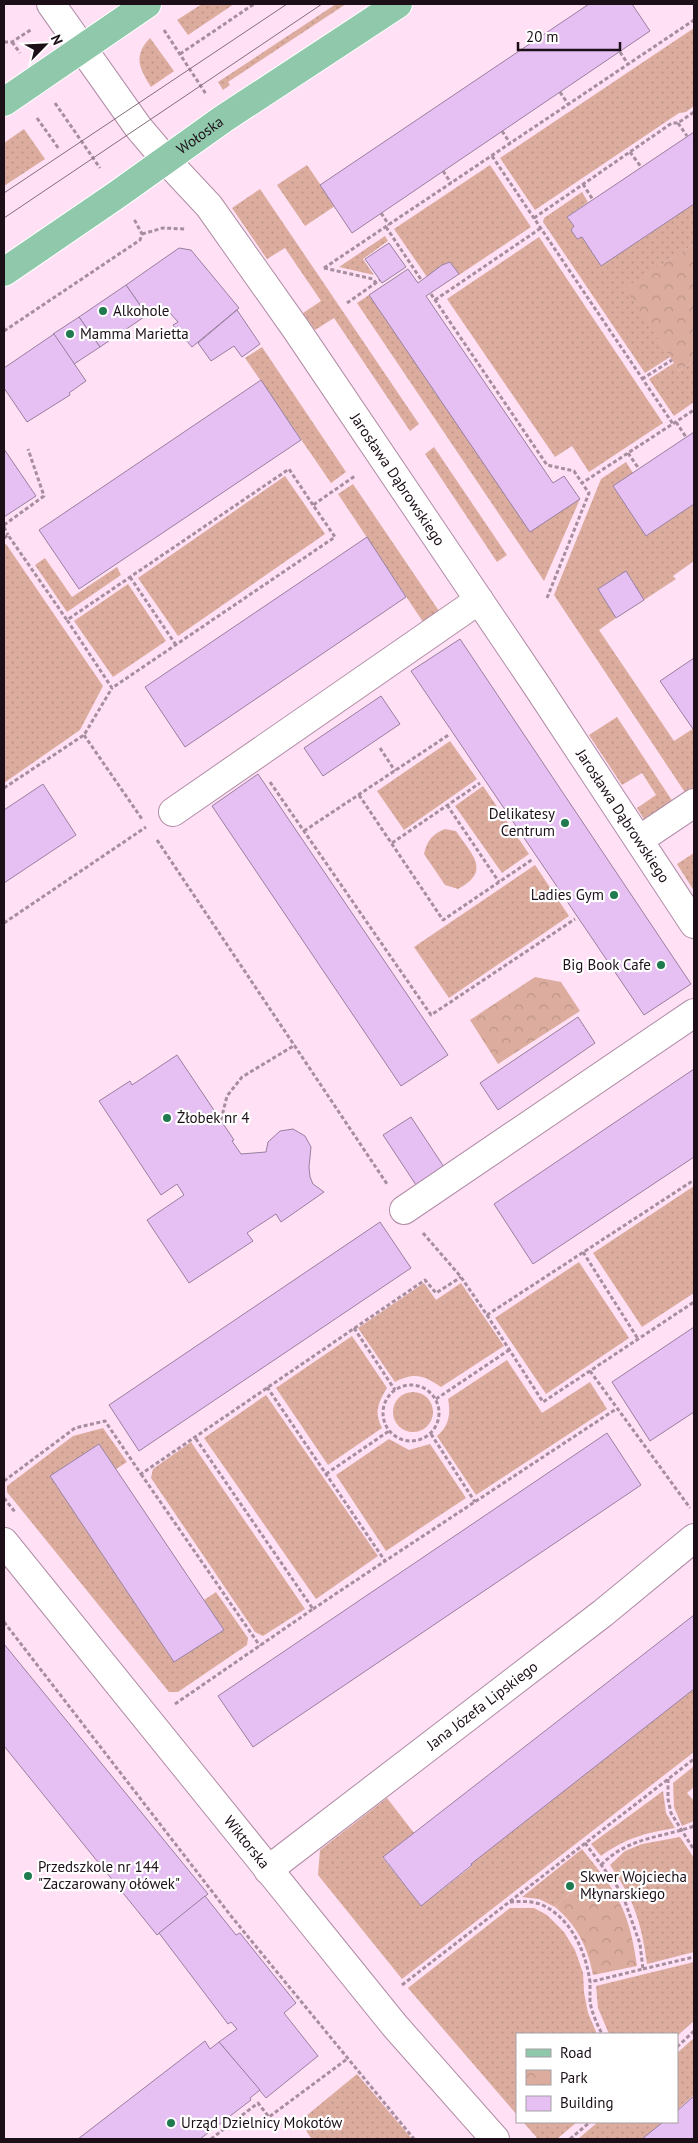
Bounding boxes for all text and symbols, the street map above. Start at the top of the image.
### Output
north arrow [20,20,70,70]
scale bar [518,20,620,52]
text: 20 m [526,27,559,46]
text: N [47,32,67,48]
street label: Wołoska [173,112,227,158]
place label: Alkohole [113,301,169,320]
marker: Alkohole [97,305,109,317]
place label: Mamma Marietta [80,324,189,343]
marker: Mamma Marietta [64,328,76,340]
street label: Jarosława Dąbrowskiego [346,408,449,549]
street label: Jarosława Dąbrowskiego [572,744,674,886]
place label: Delikatesy Centrum [489,804,555,840]
marker: Delikatesy Centrum [559,817,571,829]
place label: Ladies Gym [531,885,604,904]
marker: Ladies Gym [608,889,620,901]
place label: Big Book Cafe [563,955,651,974]
marker: Big Book Cafe [655,959,667,971]
place label: Żłobek nr 4 [177,1108,250,1127]
marker: Żłobek nr 4 [161,1112,173,1124]
street label: Jana Józefa Lipskiego [422,1657,541,1755]
street label: Wiktorska [220,1812,274,1872]
place label: Przedszkole nr 144 "Zaczarowany ołówek" [38,1857,180,1893]
place label: Skwer Wojciecha Młynarskiego [580,1867,687,1903]
marker: Przedszkole nr 144 "Zaczarowany ołówek" [22,1870,34,1882]
marker: Skwer Wojciecha Młynarskiego [564,1880,576,1892]
legend [516,2033,678,2123]
text: Road [560,2043,592,2062]
text: Park [560,2068,588,2087]
text: Building [560,2093,614,2112]
place label: Urząd Dzielnicy Mokotów [181,2113,342,2132]
marker: Urząd Dzielnicy Mokotów [165,2117,177,2129]

